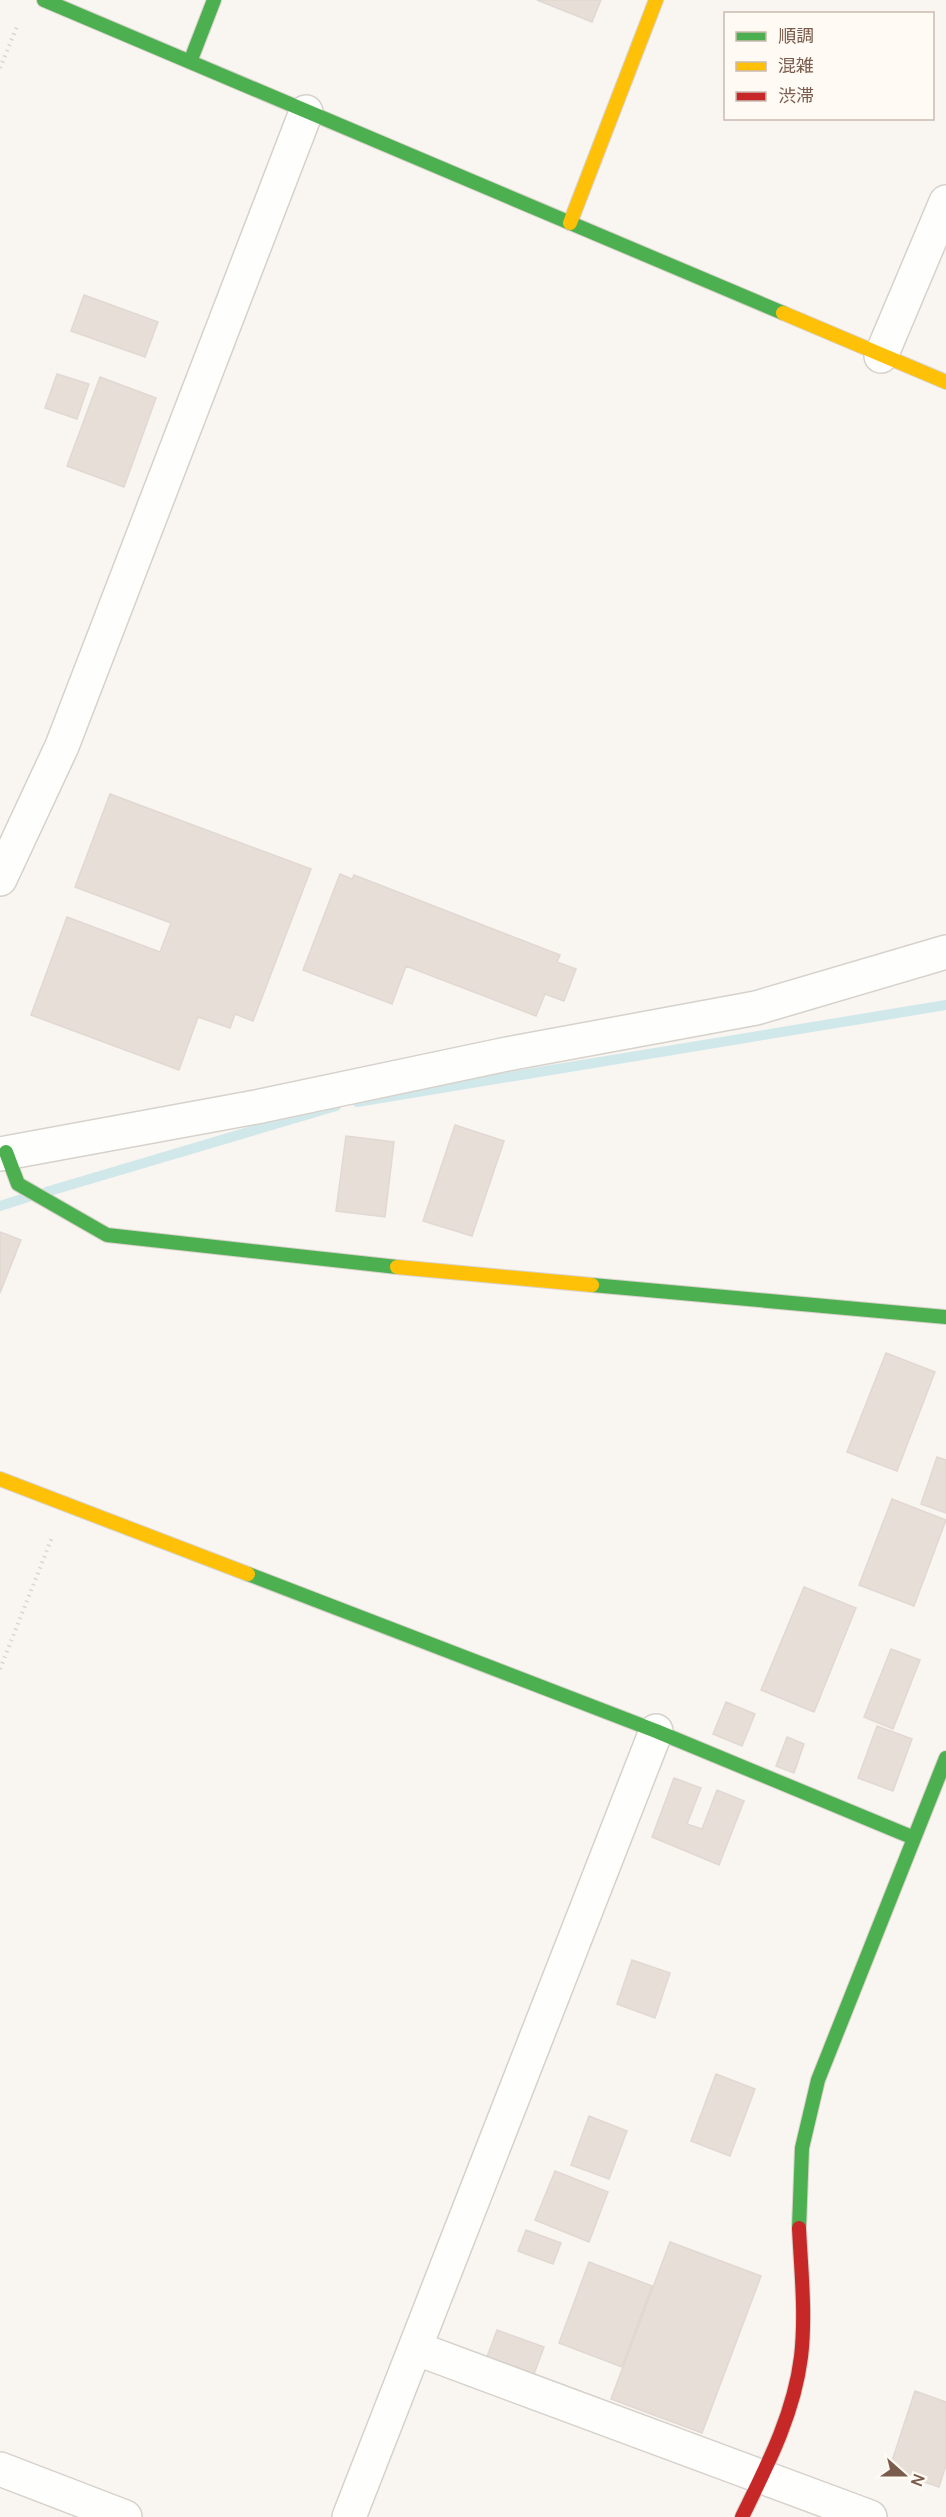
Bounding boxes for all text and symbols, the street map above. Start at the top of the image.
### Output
legend [724,12,934,120]
text: 順調 [778,23,814,47]
text: 混雑 [778,53,814,77]
text: 渋滞 [778,83,814,107]
north arrow [874,2445,934,2505]
text: N [906,2471,930,2490]

